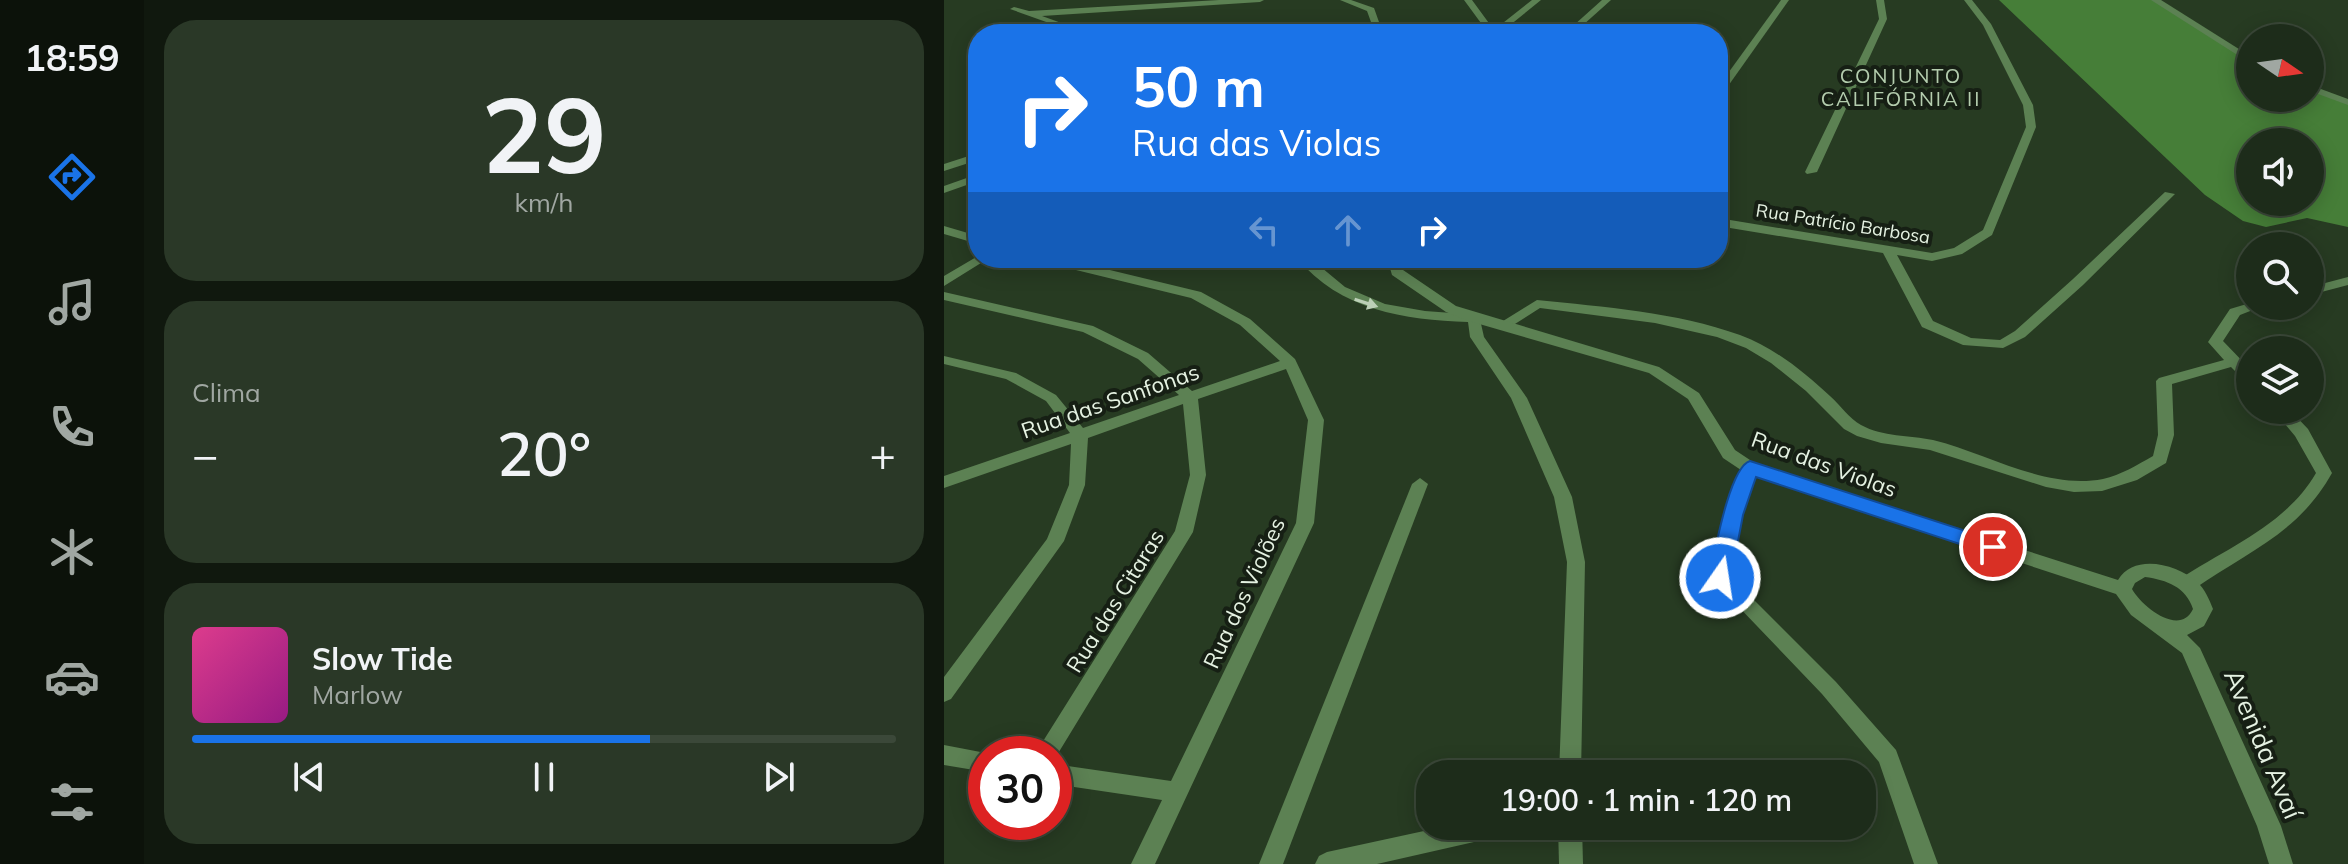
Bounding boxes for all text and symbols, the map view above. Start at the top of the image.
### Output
north arrow [2236,24,2324,112]
map controls [2236,24,2324,424]
text: 18:59 [24,35,120,80]
text: 50 m [1132,51,1265,121]
icon: right [1000,56,1104,160]
district label: CONJUNTO CALIFÓRNIA II [1821,63,1981,111]
text: 29 [482,68,606,199]
text: Rua das Violas [1132,120,1381,165]
button: sound [2236,128,2324,216]
icon: directions [44,149,100,205]
text: km/h [515,186,573,219]
street label: Rua Patrício Barbosa [1754,198,1932,249]
icon: left [1242,208,1286,252]
icon: ahead [1326,208,1370,252]
icon: right [1410,208,1454,252]
button: search [2236,232,2324,320]
icon: music [44,274,100,330]
one-way arrow [1354,297,1378,310]
button: layers [2236,336,2324,424]
street label: Rua das Sanfonas [1017,357,1203,445]
text: Clima [192,376,261,409]
icon: phone [44,399,100,455]
text: 20° [497,416,591,491]
street label: Rua das Violas [1748,425,1900,503]
text: − [192,427,218,482]
text: + [870,427,896,482]
street label: Rua dos Violões [1197,513,1291,673]
pin [1959,513,2027,581]
icon: climate [44,524,100,580]
street label: Rua das Citaras [1060,524,1170,678]
icon: arrive [1971,525,2015,569]
position arrow [1678,536,1762,620]
text: Slow Tide [312,640,453,678]
icon: car [44,649,100,705]
street label: Avenida Avaí [2217,664,2310,825]
text: Marlow [312,678,403,711]
speed limit sign: 30 [968,736,1072,840]
icon: previous [287,755,331,799]
icon: pause [522,755,566,799]
icon: next [757,755,801,799]
icon: filters [44,774,100,830]
text: 19:00 · 1 min · 120 m [1500,781,1792,819]

